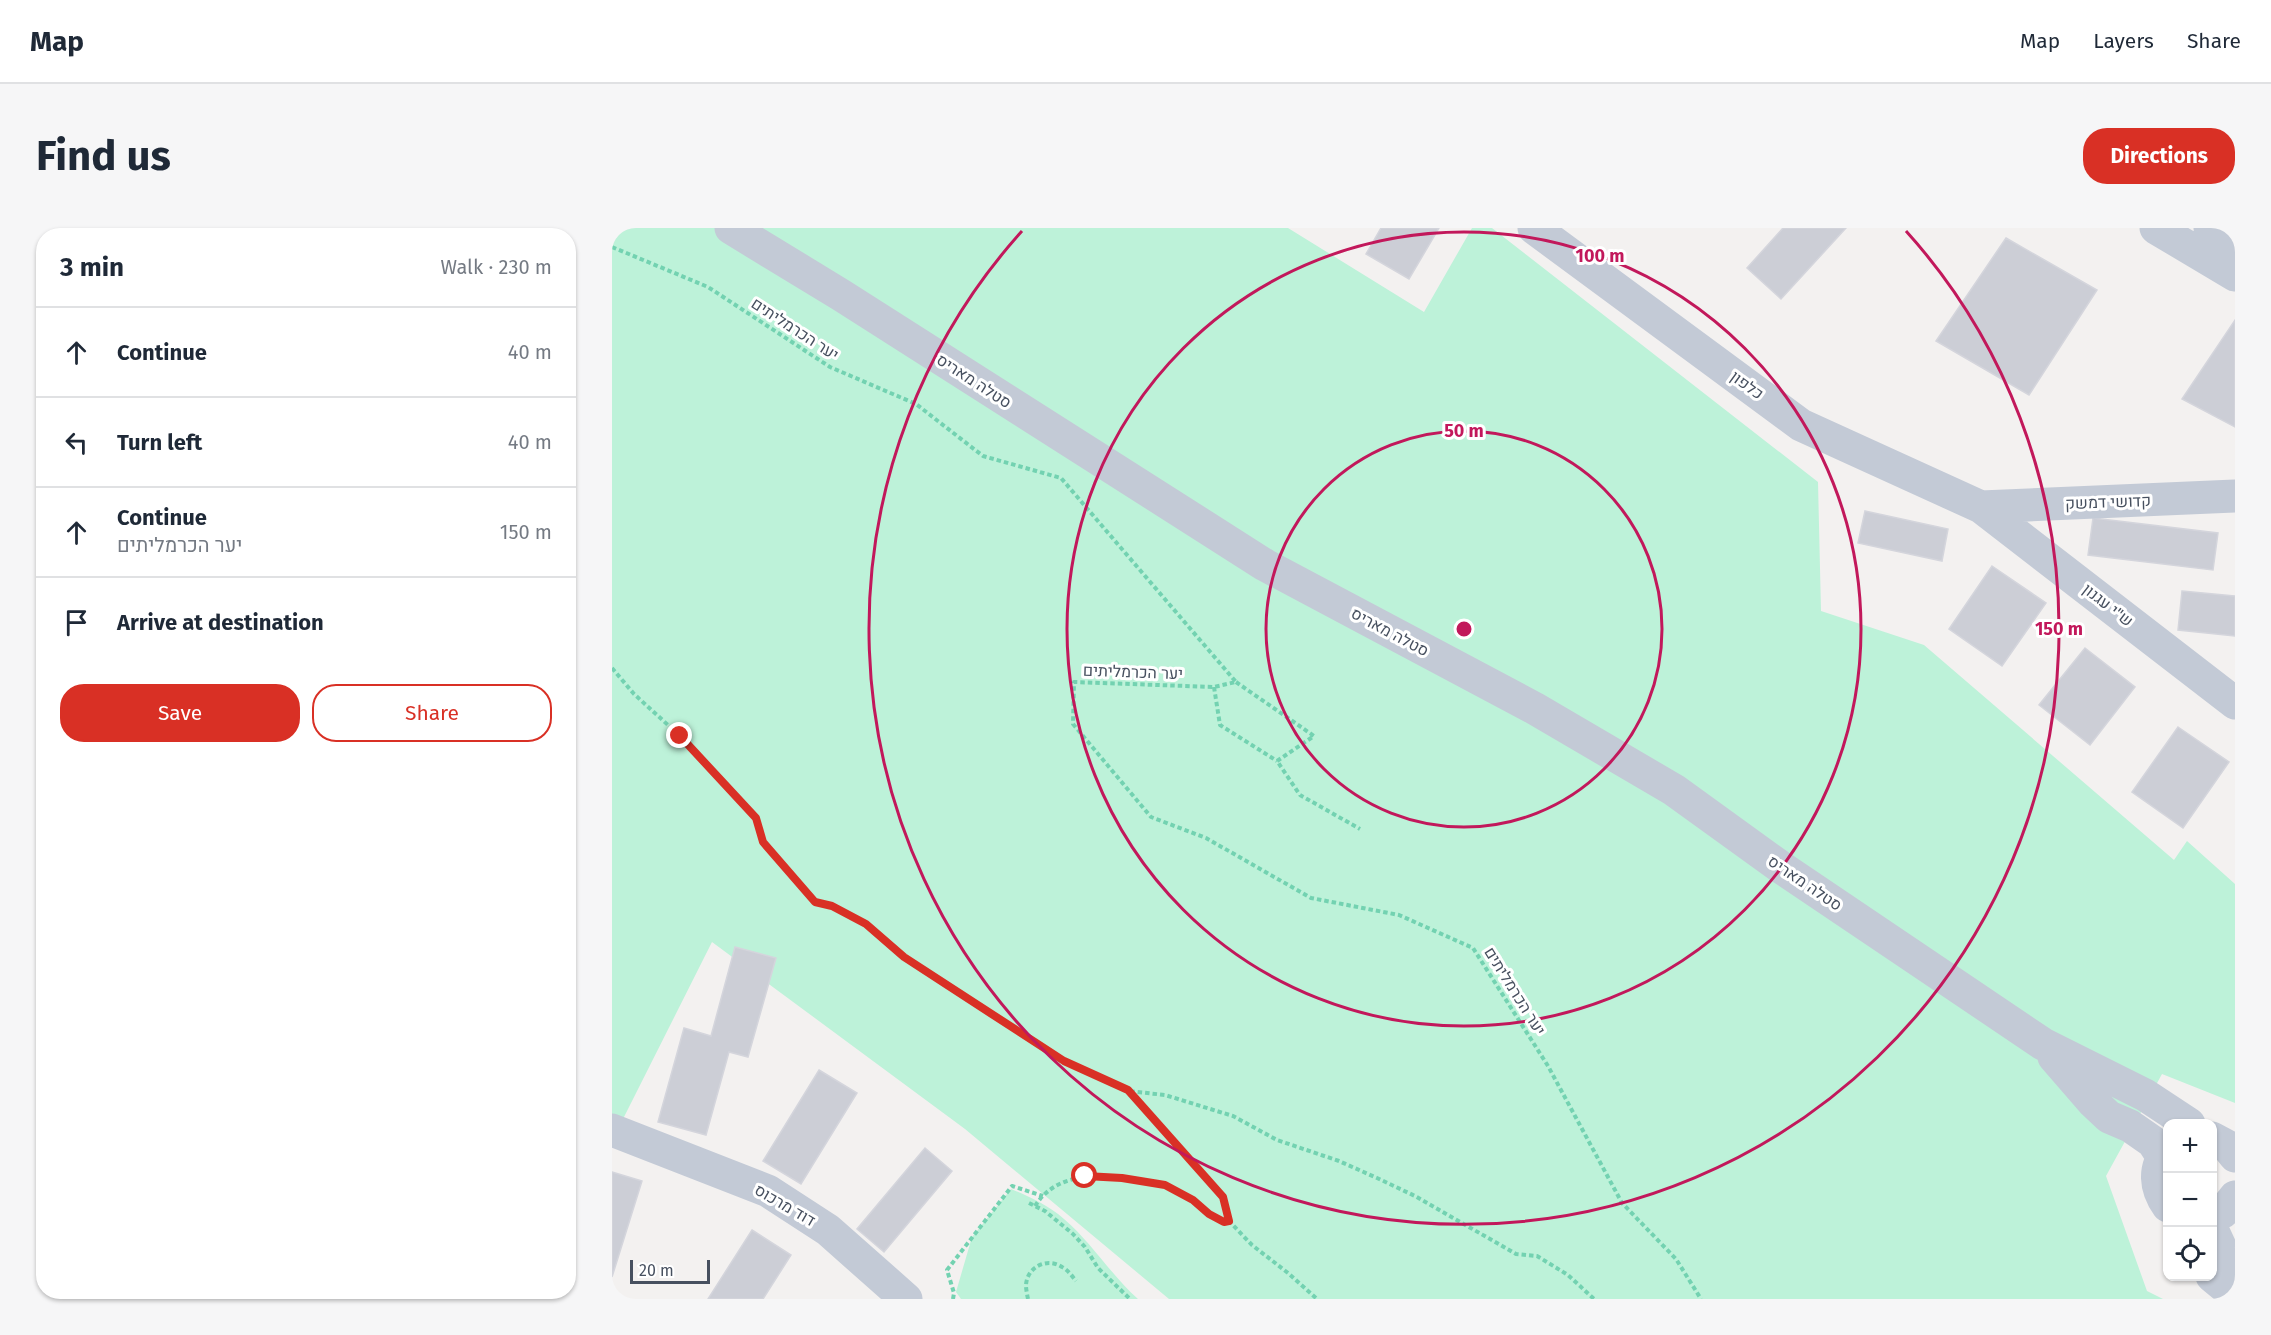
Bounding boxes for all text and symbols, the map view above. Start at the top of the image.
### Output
text: Map [30,25,84,58]
text: Map [2020,28,2060,54]
text: Layers [2093,28,2154,54]
text: Share [2187,28,2241,54]
button: Directions [2083,128,2235,184]
text: Find us [36,131,171,181]
text: 100 m [1576,245,1624,267]
text: 3 min [60,252,124,283]
text: Walk · 230 m [441,255,552,279]
street label: יער הכרמליתים [748,294,842,364]
icon: ahead [60,336,93,369]
text: Continue [117,339,207,366]
text: 40 m [508,340,552,364]
street label: סטלה מאריס [933,350,1015,412]
street label: כלפון [1727,367,1767,403]
text: 50 m [1444,420,1484,442]
icon: left [60,426,93,459]
text: Turn left [117,429,202,456]
text: 40 m [508,430,552,454]
street label: קדושי דמשק [2065,491,2151,513]
text: Continue [117,504,207,531]
icon: ahead [60,516,93,549]
text: 150 m [500,520,552,544]
text: יער הכרמליתים [117,533,242,557]
street label: ש"י עגנון [2079,579,2137,631]
street label: סטלה מאריס [1348,604,1432,660]
icon: arrive [60,606,93,639]
text: Arrive at destination [117,609,324,636]
text: 150 m [2035,618,2083,640]
centre of rings [1454,619,1474,639]
street label: יער הכרמליתים [1083,661,1183,683]
button: Save [60,684,300,742]
button: Share [312,684,552,742]
route end [666,722,692,748]
street label: סטלה מאריס [1764,851,1846,915]
street label: יער הכרמליתים [1480,943,1550,1039]
map controls [2163,1119,2217,1281]
button: + [2163,1119,2217,1173]
route start [1071,1162,1097,1188]
button: − [2163,1173,2217,1227]
street label: דוד מרכוס [751,1180,819,1230]
button: locate [2163,1227,2217,1281]
scale bar [630,1257,710,1284]
text: 20 m [639,1261,674,1280]

